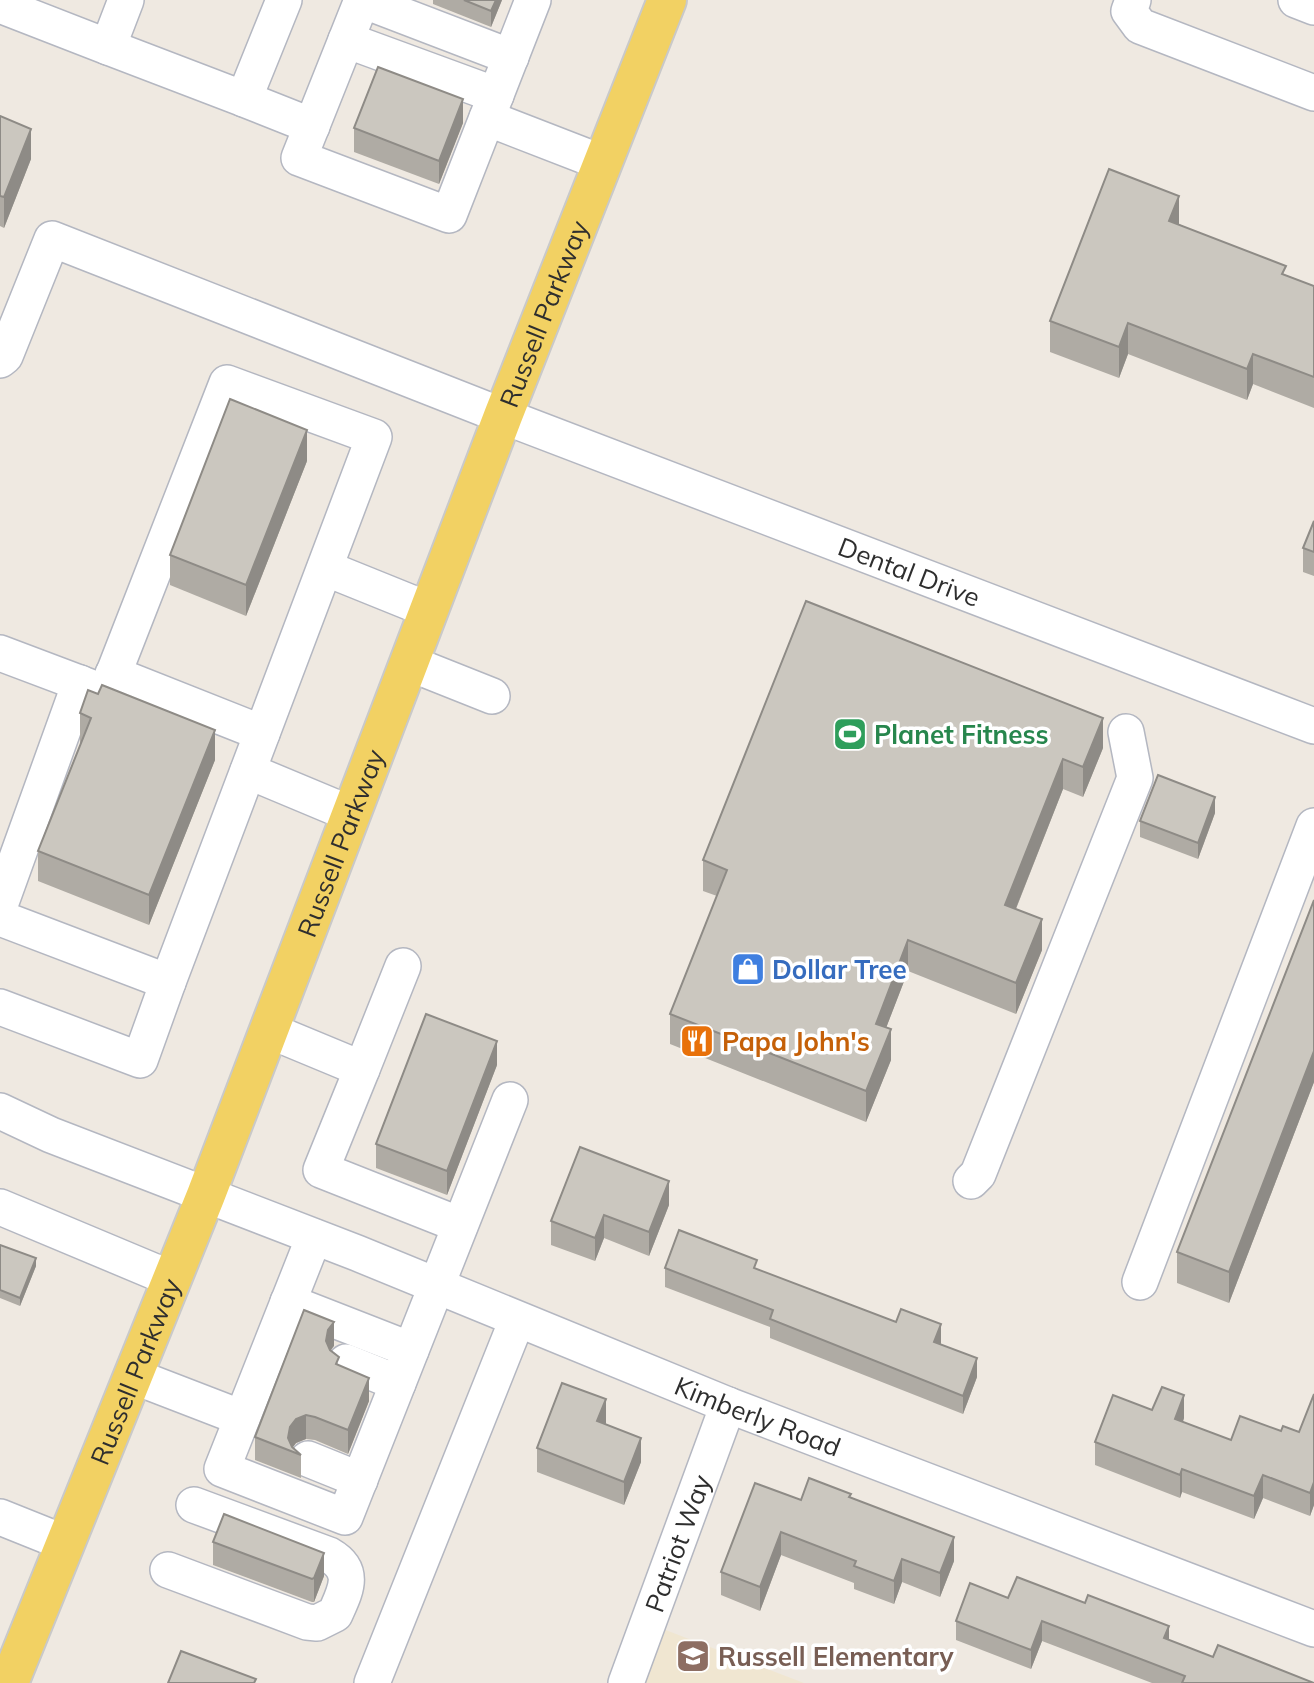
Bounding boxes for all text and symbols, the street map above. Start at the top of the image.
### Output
street label: Russell Parkway [492,215,595,412]
street label: Dental Drive [834,529,985,613]
sports icon: Planet Fitness [831,715,869,753]
place label: Planet Fitness [874,718,1049,751]
street label: Russell Parkway [289,744,391,941]
shop icon: Dollar Tree [729,950,767,988]
place label: Dollar Tree [772,953,907,986]
restaurant icon: Papa John's [678,1022,716,1060]
place label: Papa John's [722,1025,870,1058]
street label: Russell Parkway [82,1273,187,1469]
street label: Kimberly Road [670,1369,845,1463]
street label: Patriot Way [637,1470,718,1616]
school or university icon: Russell Elementary [674,1637,712,1675]
place label: Russell Elementary [718,1640,955,1673]

